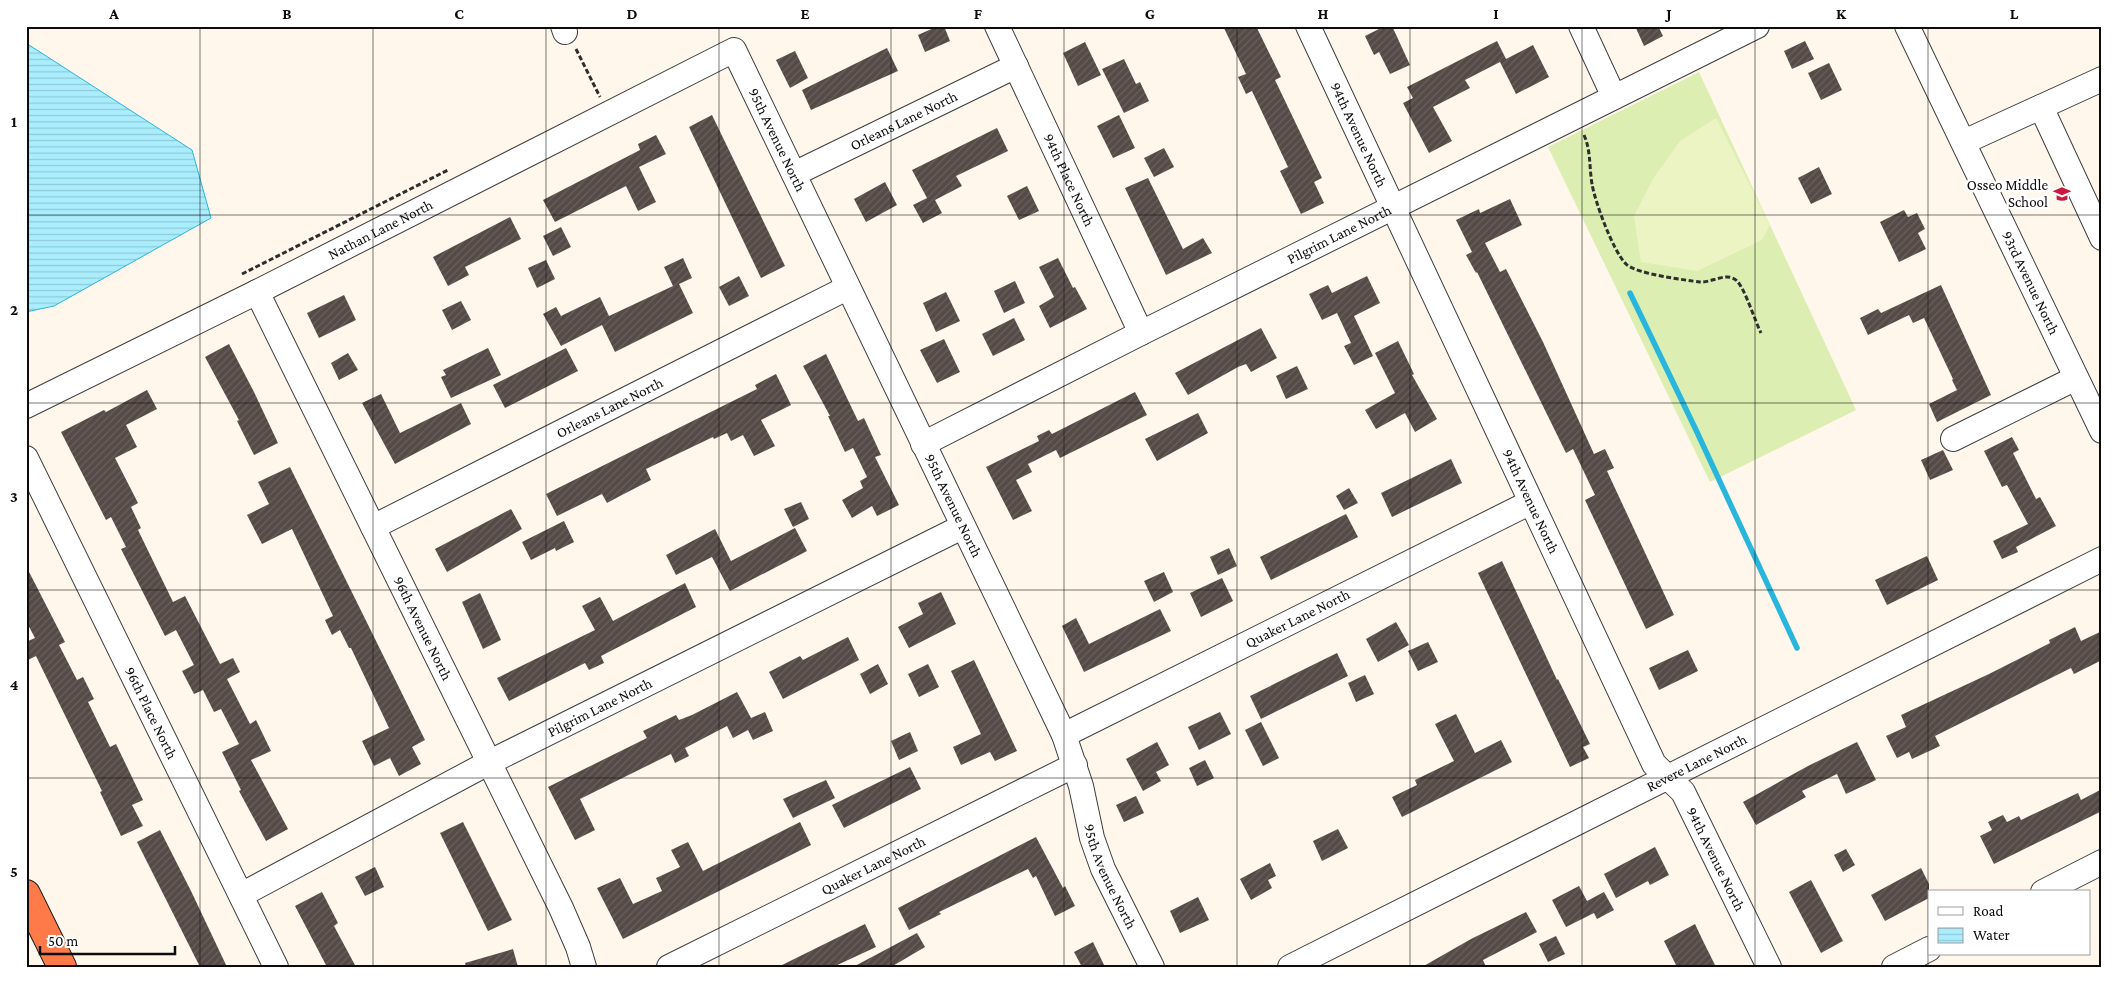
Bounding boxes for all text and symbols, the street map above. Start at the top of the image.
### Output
text: A [108,5,119,22]
text: B [282,5,292,22]
text: C [454,5,464,22]
text: D [626,5,638,22]
text: E [800,5,810,22]
text: F [974,5,983,22]
text: G [1145,5,1155,22]
text: H [1318,5,1329,22]
text: I [1493,5,1499,22]
text: J [1664,5,1672,22]
text: K [1836,5,1847,22]
text: L [2010,5,2019,22]
street label: 94th Avenue North [1328,80,1390,189]
street label: 95th Avenue North [745,85,809,194]
street label: Orleans Lane North [848,88,960,153]
text: 1 [11,113,17,130]
street label: 94th Place North [1041,131,1098,229]
place label: Osseo Middle School [1967,177,2048,210]
school or university icon: Osseo Middle School [2052,184,2072,204]
street label: Nathan Lane North [325,196,435,263]
street label: Pilgrim Lane North [1284,202,1394,267]
street label: 93rd Avenue North [1999,228,2062,337]
text: 2 [10,301,18,318]
street label: Orleans Lane North [554,374,666,441]
street label: 94th Avenue North [1499,447,1562,556]
street label: 95th Avenue North [922,451,985,560]
text: 3 [10,488,18,505]
street label: 96th Avenue North [391,574,455,683]
street label: Quaker Lane North [1243,586,1352,651]
street label: 96th Place North [122,664,181,762]
street label: Pilgrim Lane North [545,675,655,740]
text: 4 [10,676,19,693]
street label: Revere Lane North [1644,731,1749,795]
street label: 94th Avenue North [1684,804,1748,913]
street label: 95th Avenue North [1081,822,1140,931]
street label: Quaker Lane North [818,833,928,898]
text: 5 [10,863,18,880]
legend [1928,890,2090,956]
text: Road [1973,903,2004,919]
scale bar [40,923,175,955]
text: Water [1973,927,2010,943]
text: 50 m [48,933,78,949]

